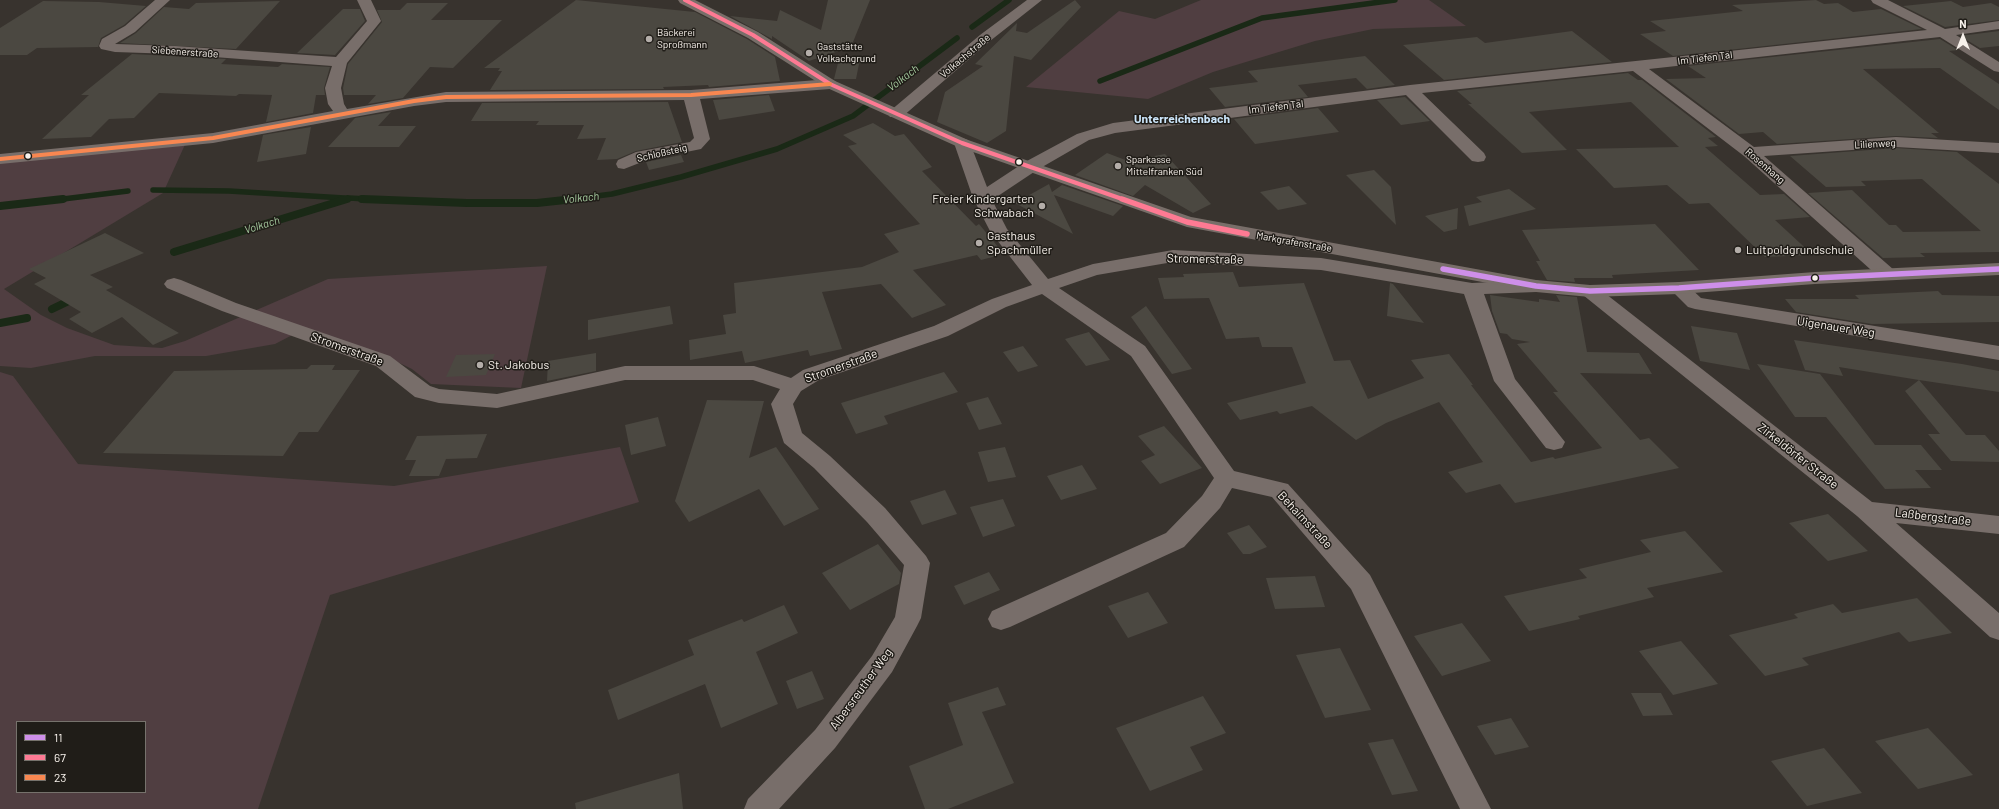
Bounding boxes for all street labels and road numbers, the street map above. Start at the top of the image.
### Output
street label: Volkachstraße [937,32,993,80]
street label: Siebenerstraße [151,44,219,60]
street label: Im Tiefen Tal [1677,49,1733,67]
street label: Im Tiefen Tal [1248,98,1304,116]
street label: Lilienweg [1854,137,1896,151]
street label: Schloßsteig [636,141,688,165]
street label: Rosenhang [1743,146,1787,186]
street label: Markgrafenstraße [1255,229,1333,255]
street label: Stromerstraße [1167,251,1243,267]
street label: Uigenauer Weg [1796,314,1876,340]
street label: Stromerstraße [309,329,385,369]
street label: Stromerstraße [803,346,879,386]
street label: Zirkeldörfer Straße [1755,420,1841,492]
street label: Behaimstraße [1275,488,1335,552]
street label: Laßbergstraße [1894,505,1972,529]
street label: Albersreuther Weg [827,646,895,732]

